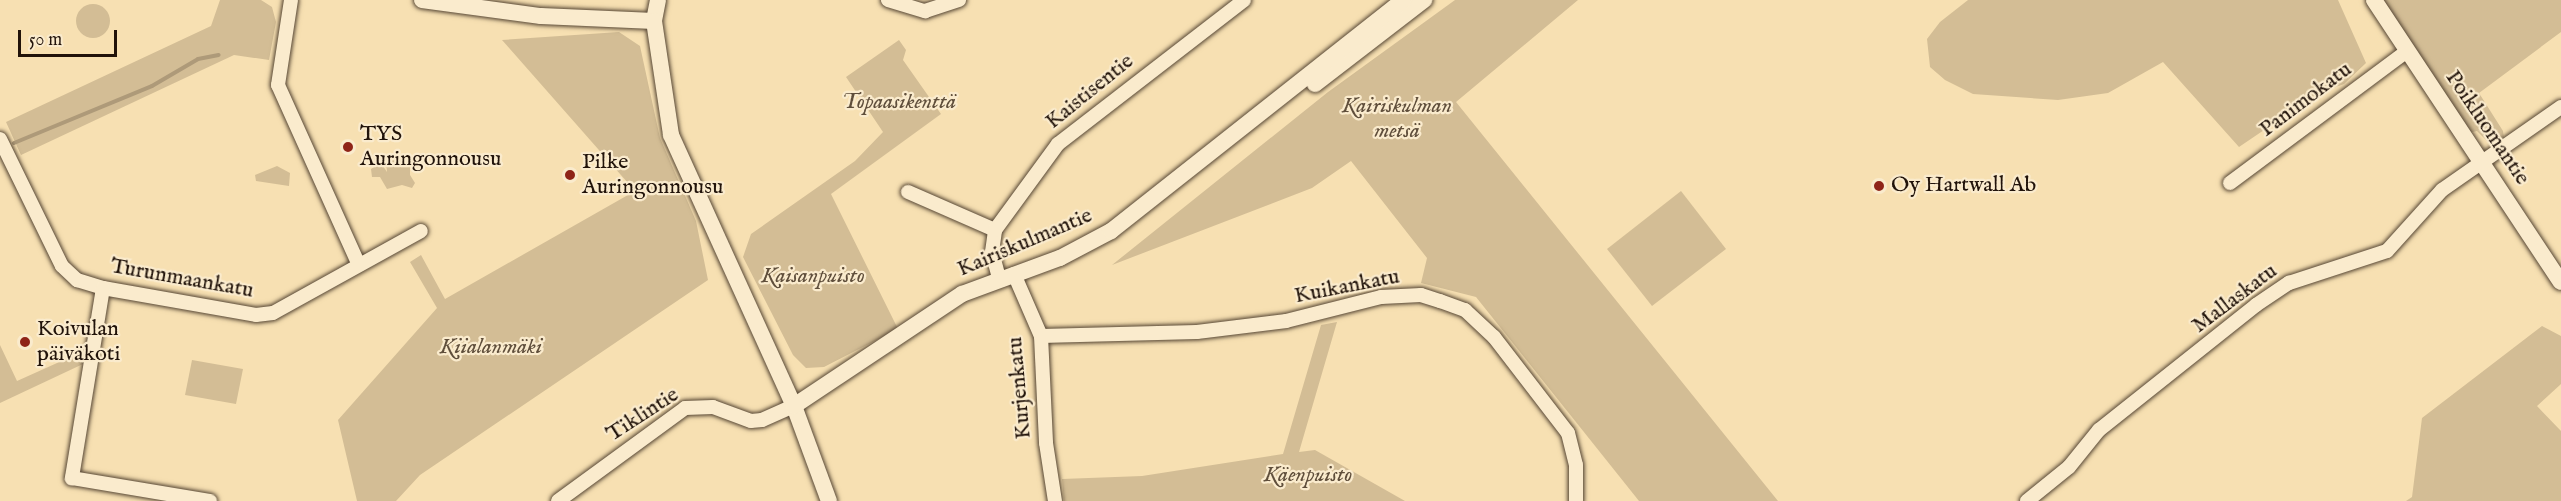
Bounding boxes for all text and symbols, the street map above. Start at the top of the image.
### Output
scale bar [21,18,120,56]
text: 50 m [29,29,62,52]
street label: Kaistisentie [1041,49,1139,135]
street label: Panimokatu [2255,57,2357,143]
street label: Poikluomantie [2439,66,2535,190]
park label: Topaasikenttä [842,90,956,116]
park label: Kairiskulman metsä [1342,93,1452,144]
place label: TYS Auringonnousu [360,121,501,172]
marker: TYS Auringonnousu [341,140,355,154]
place label: Pilke Auringonnousu [582,149,723,200]
marker: Pilke Auringonnousu [563,168,577,182]
place label: Oy Hartwall Ab [1891,173,2036,199]
marker: Oy Hartwall Ab [1872,179,1886,193]
street label: Kairiskulmantie [954,203,1096,283]
street label: Turunmaankatu [108,253,256,305]
street label: Mallaskatu [2187,258,2283,340]
park label: Kaisanpuisto [761,264,865,290]
street label: Kuikankatu [1292,264,1402,310]
place label: Koivulan päiväkoti [37,316,120,368]
marker: Koivulan päiväkoti [18,335,32,349]
park label: Kiialanmäki [440,335,542,361]
street label: Kurjenkatu [1002,336,1038,440]
street label: Tiklintie [602,382,684,448]
park label: Käenpuisto [1264,463,1352,489]

